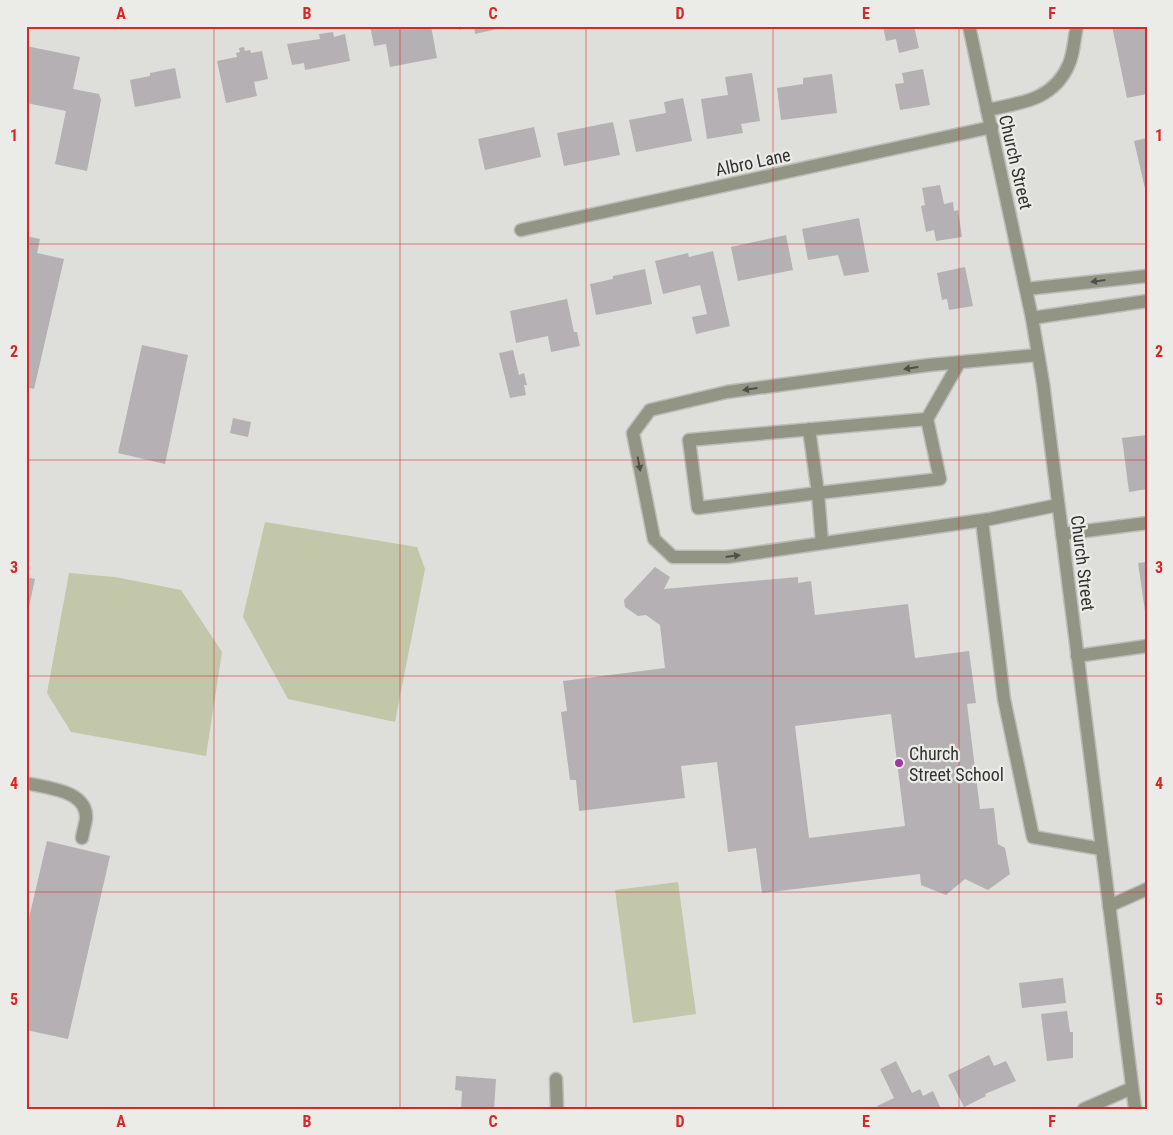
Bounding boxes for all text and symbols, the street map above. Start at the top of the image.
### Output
text: A [116,4,126,23]
text: B [303,4,312,23]
text: C [488,4,498,23]
text: D [675,4,685,23]
text: E [862,4,870,23]
text: F [1048,4,1056,23]
street label: Church Street [995,113,1037,211]
text: 1 [10,126,18,145]
text: 1 [1155,126,1163,145]
street label: Albro Lane [714,144,792,180]
one-way arrow [1090,277,1106,285]
text: 2 [10,342,18,361]
text: 2 [1155,342,1163,361]
one-way arrow [902,364,918,372]
one-way arrow [741,385,757,393]
one-way arrow [636,457,644,473]
street label: Church Street [1067,514,1099,612]
one-way arrow [725,552,741,560]
text: 3 [10,558,18,577]
text: 3 [1155,558,1163,577]
place label: Church Street School [909,743,1004,785]
marker: Church Street School [893,757,905,769]
text: 4 [10,774,18,793]
text: 4 [1155,774,1163,793]
text: 5 [10,990,18,1009]
text: 5 [1155,990,1163,1009]
text: A [116,1112,126,1131]
text: B [303,1112,312,1131]
text: C [488,1112,498,1131]
text: D [675,1112,685,1131]
text: E [862,1112,870,1131]
text: F [1048,1112,1056,1131]

